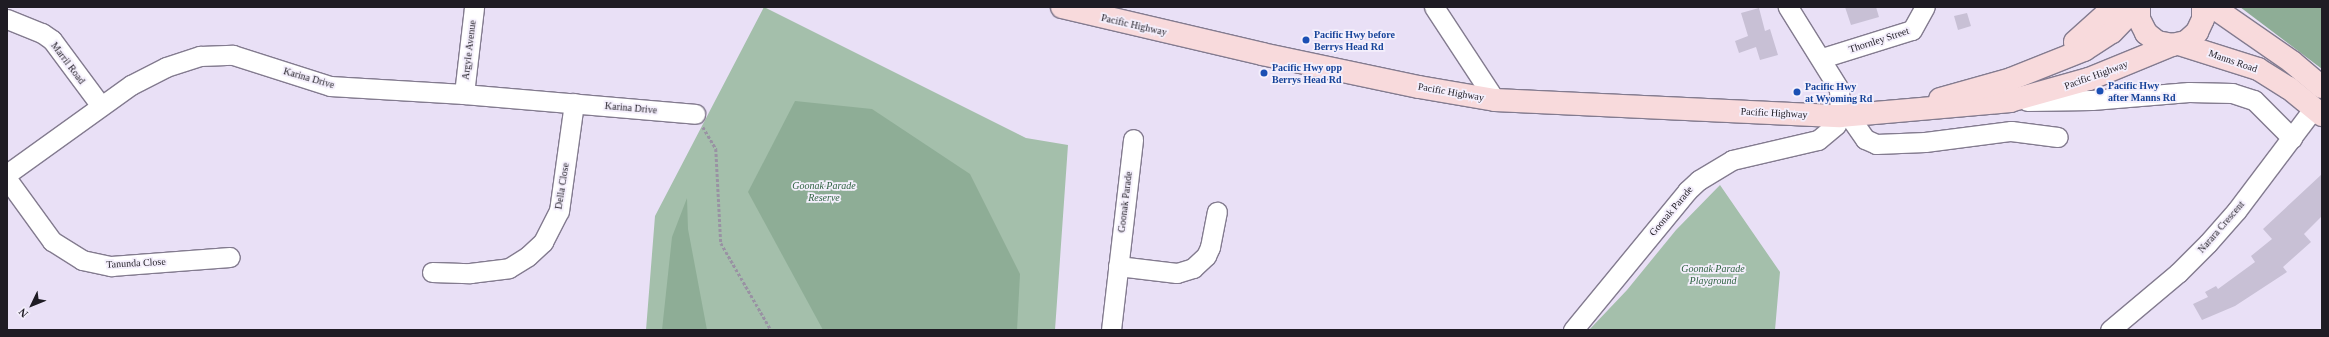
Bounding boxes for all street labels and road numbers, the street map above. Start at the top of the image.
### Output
street label: Pacific Highway [1100,12,1168,38]
street label: Argyle Avenue [459,19,479,81]
street label: Thornley Street [1847,25,1911,55]
street label: Marril Road [48,40,88,86]
street label: Manns Road [2207,47,2259,75]
street label: Pacific Highway [2063,58,2129,92]
street label: Karina Drive [282,65,336,91]
street label: Pacific Highway [1417,80,1485,104]
street label: Karina Drive [604,100,658,116]
street label: Pacific Highway [1740,105,1808,121]
street label: Della Close [552,162,572,210]
street label: Goonak Parade [1115,171,1135,233]
street label: Goonak Parade [1647,184,1695,238]
street label: Narara Crescent [2195,199,2247,255]
street label: Tanunda Close [106,255,166,271]

